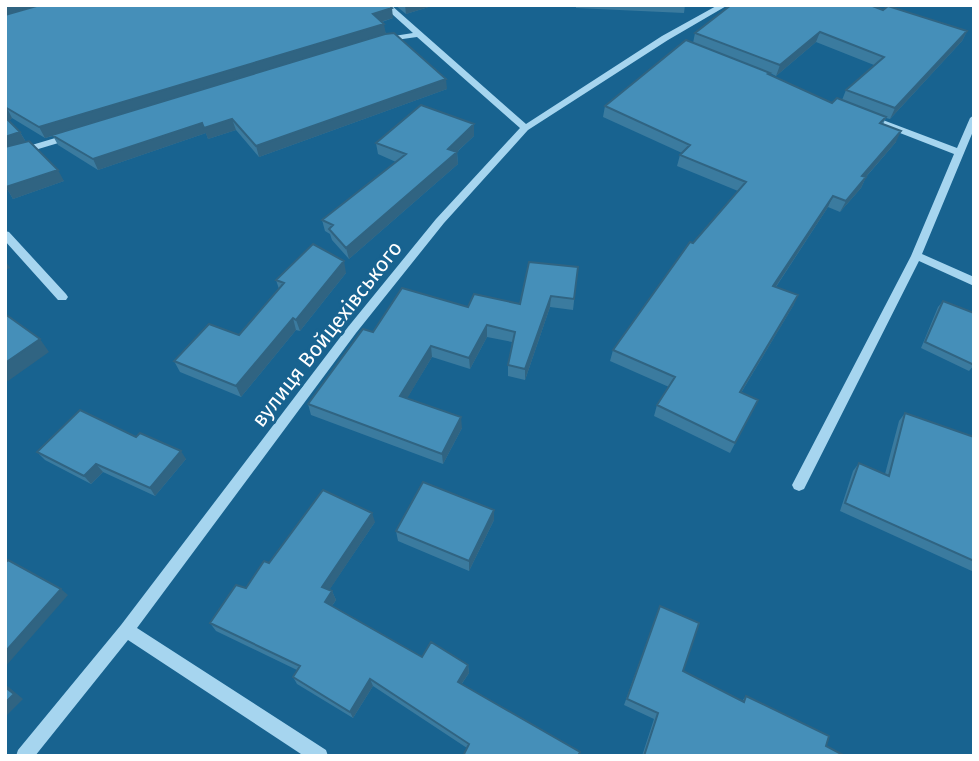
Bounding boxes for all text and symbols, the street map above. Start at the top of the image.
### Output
street label: вулиця Войцехівського [246,236,408,432]

